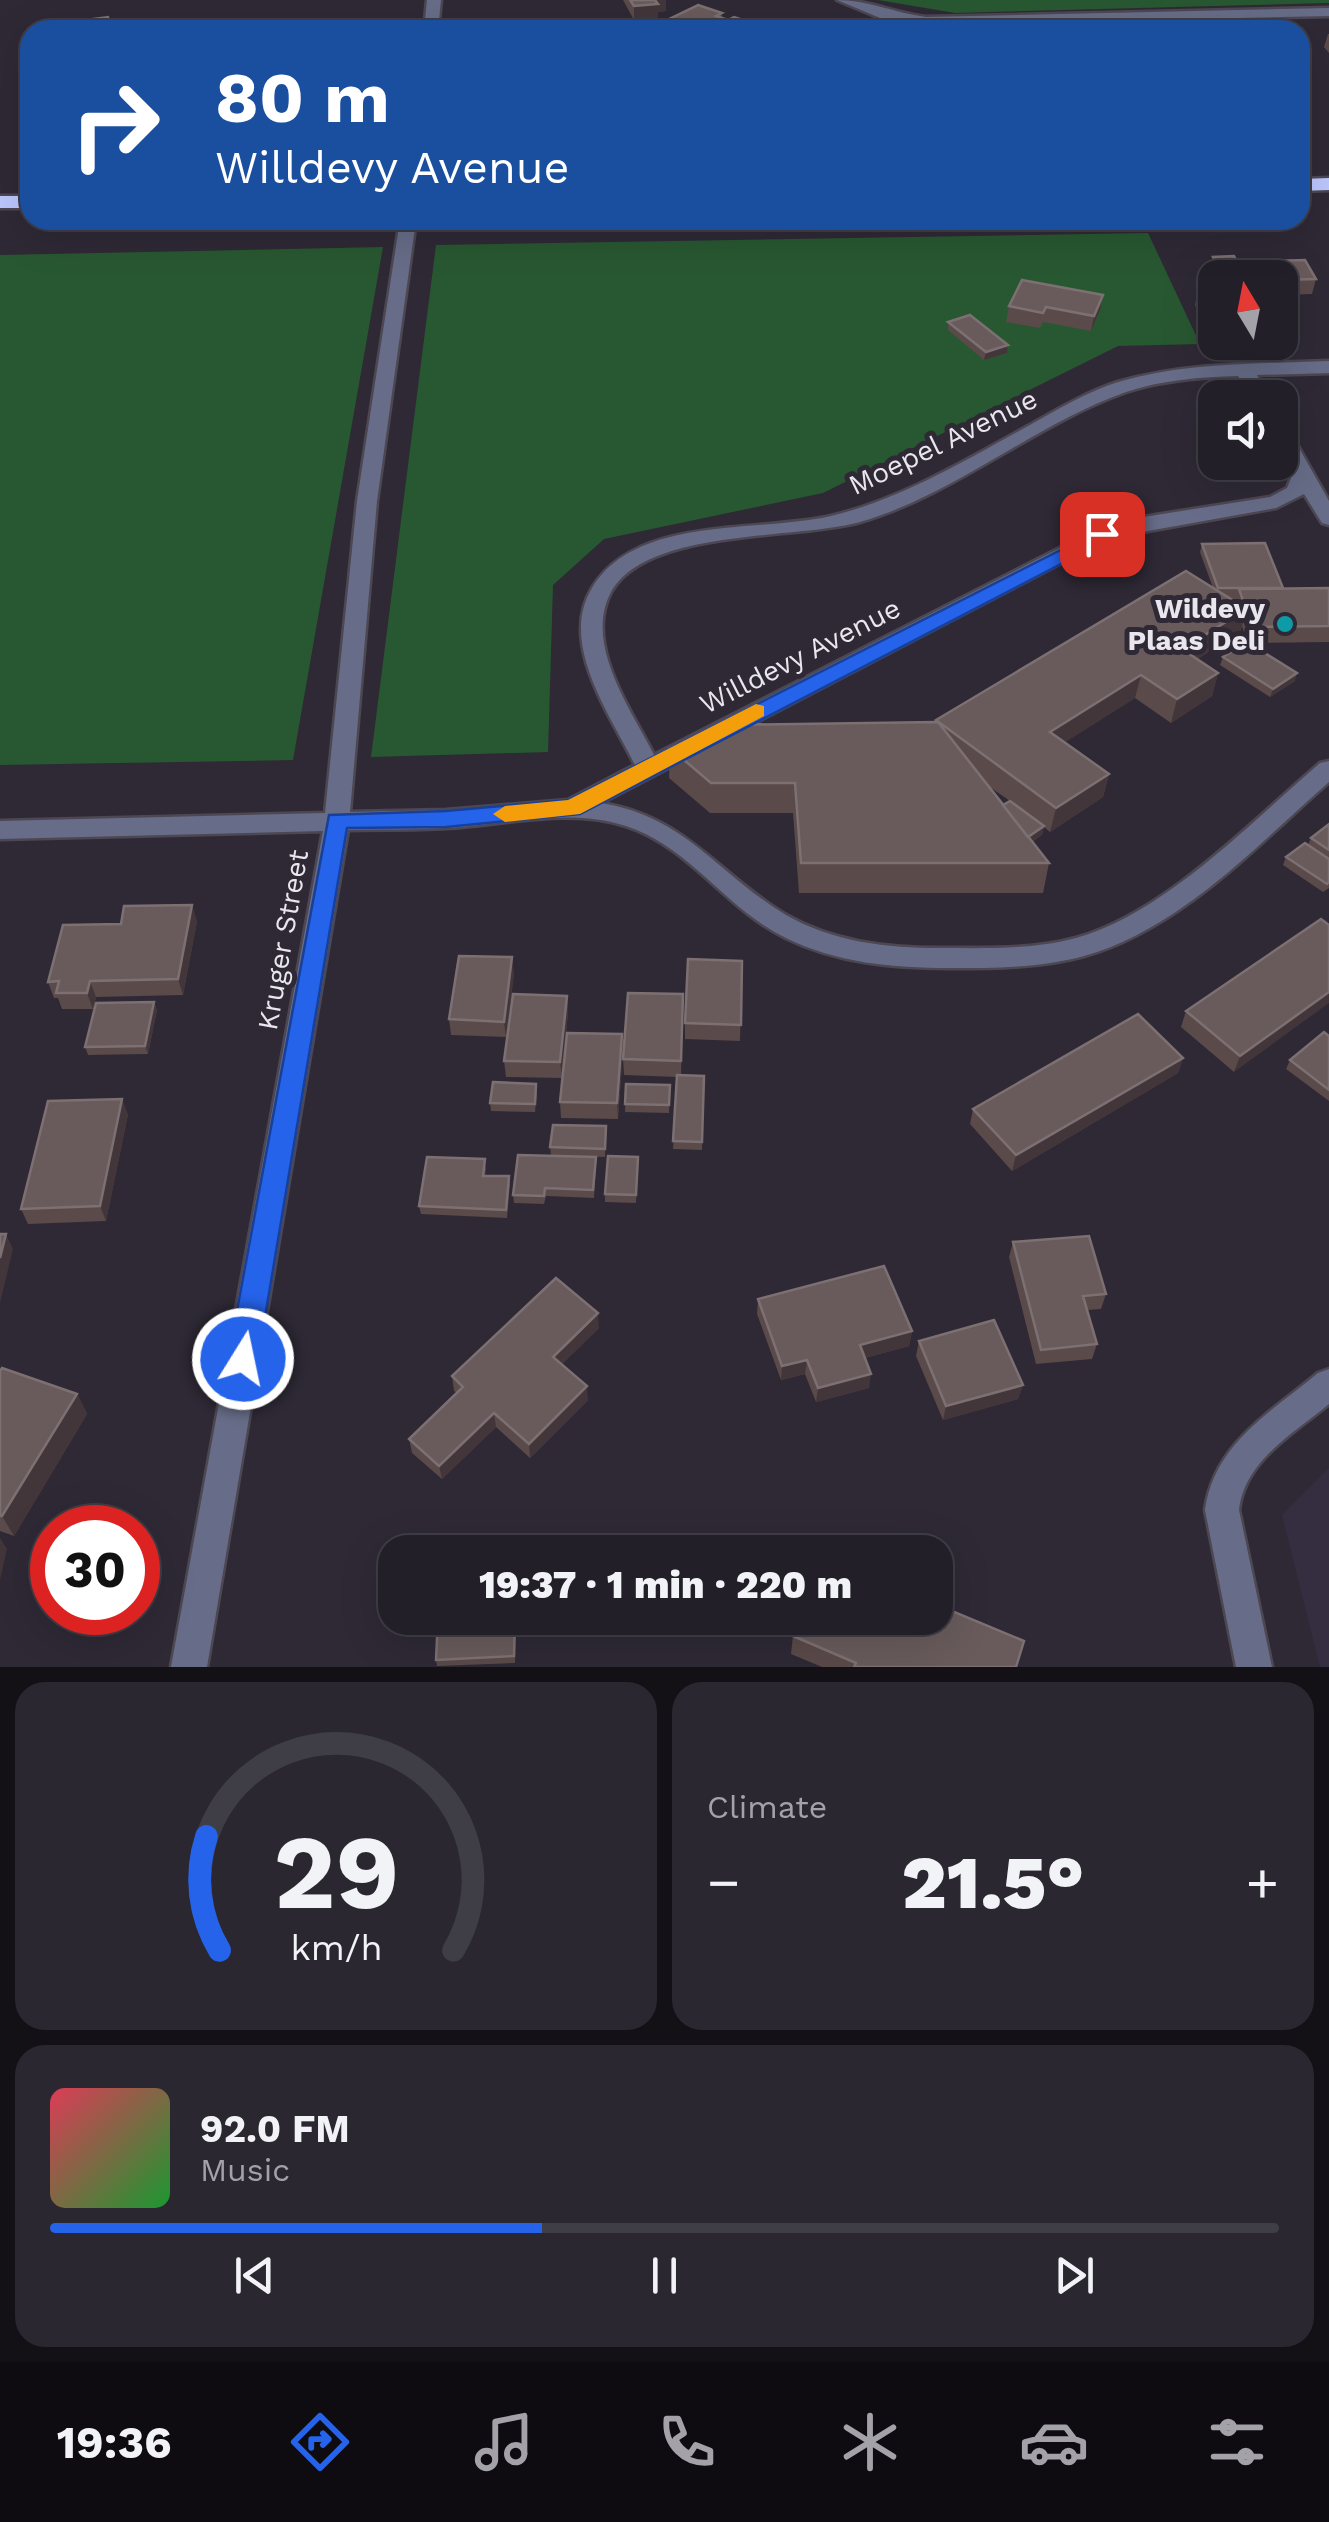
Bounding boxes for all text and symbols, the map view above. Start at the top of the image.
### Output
text: 80 m [215,57,390,139]
icon: right [50,60,180,190]
text: Willdevy Avenue [215,141,570,194]
north arrow [1198,260,1298,360]
map controls [1198,260,1298,480]
button: sound [1198,380,1298,480]
street label: Moepel Avenue [843,382,1043,502]
pin [1060,492,1145,577]
icon: arrive [1075,507,1130,562]
street label: Willdevy Avenue [694,591,906,721]
place label: Wildevy Plaas Deli [1127,592,1265,657]
marker: Wildevy Plaas Deli [1274,613,1296,635]
street label: Kruger Street [251,847,315,1033]
position arrow [191,1307,295,1411]
speed limit sign: 30 [30,1505,160,1635]
text: 19:37 · 1 min · 220 m [479,1563,852,1607]
text: Climate [707,1788,827,1826]
text: 29 [273,1811,399,1933]
text: 21.5° [902,1838,1084,1926]
text: − [707,1850,740,1914]
text: + [1246,1850,1279,1914]
text: km/h [290,1927,382,1969]
text: 92.0 FM [200,2107,350,2151]
text: Music [200,2151,290,2189]
icon: previous [227,2248,282,2303]
icon: pause [637,2248,692,2303]
icon: next [1047,2248,1102,2303]
icon: directions [285,2407,355,2477]
icon: music [469,2407,539,2477]
icon: phone [652,2407,722,2477]
icon: climate [835,2407,905,2477]
icon: car [1019,2407,1089,2477]
icon: filters [1202,2407,1272,2477]
text: 19:36 [57,2416,172,2469]

